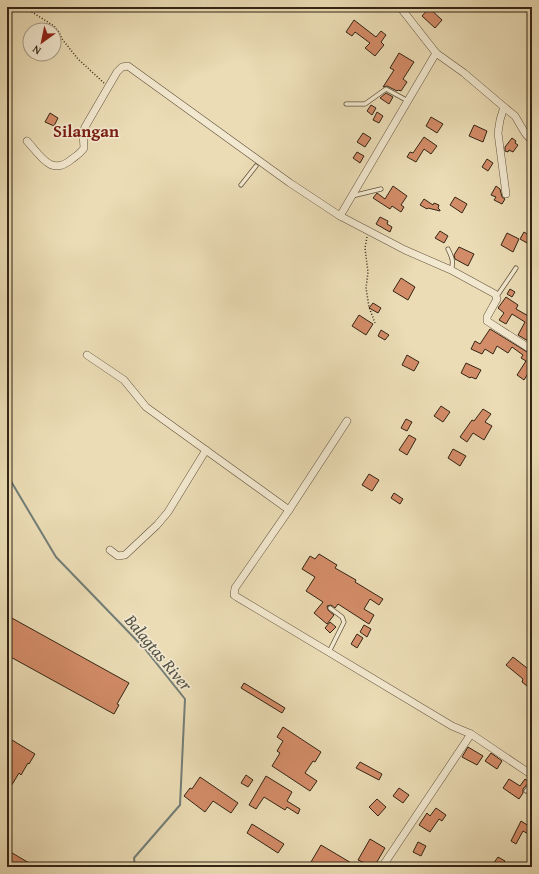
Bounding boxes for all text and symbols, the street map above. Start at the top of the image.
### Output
north arrow [22,22,62,62]
text: N [29,41,44,59]
district label: Silangan [53,118,119,143]
water label: Balagtas River [119,608,199,696]

